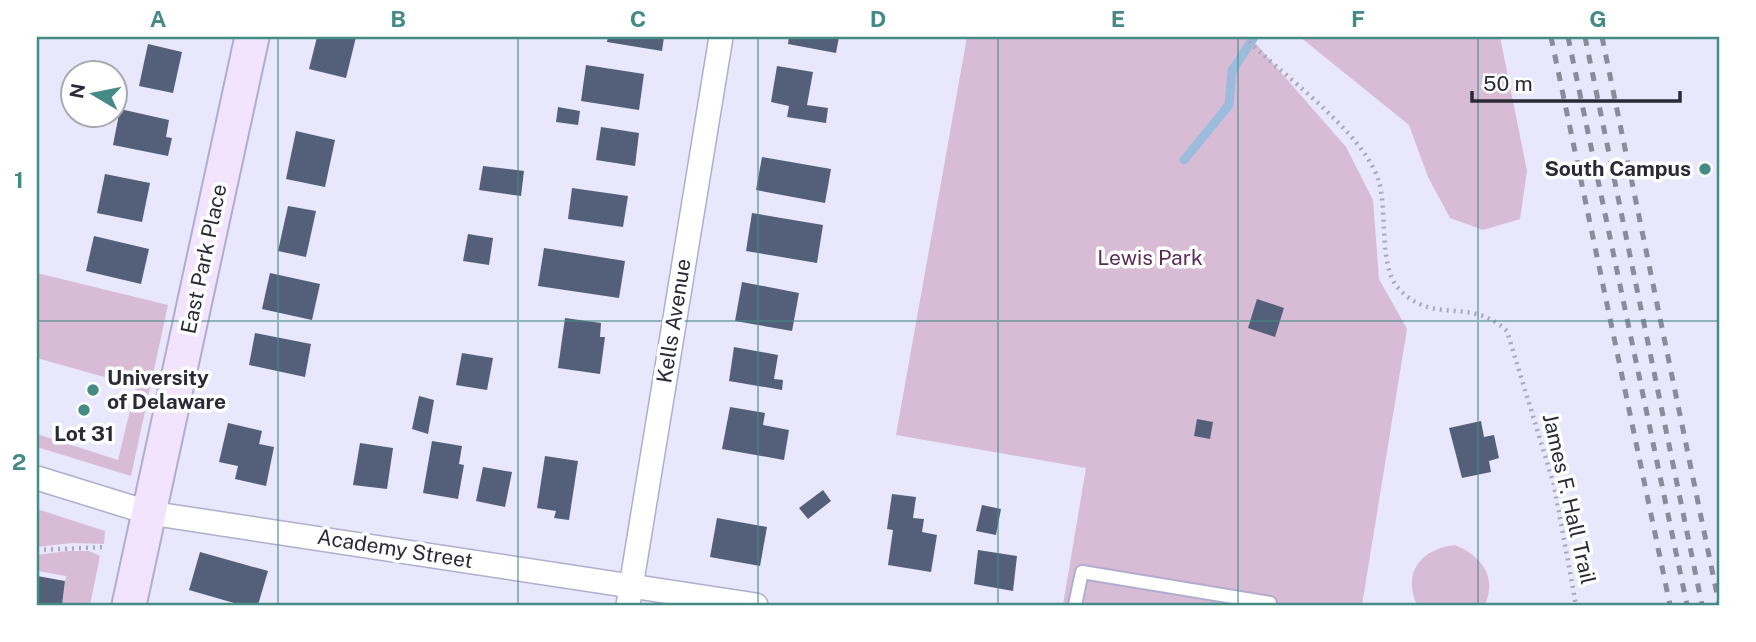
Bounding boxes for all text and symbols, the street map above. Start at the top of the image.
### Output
text: A [150,5,167,32]
text: B [390,5,406,32]
text: C [630,5,646,32]
text: D [870,5,886,32]
text: E [1111,5,1125,32]
text: F [1351,5,1365,32]
text: G [1589,5,1607,32]
north arrow [60,60,130,130]
scale bar [1472,60,1681,104]
text: 50 m [1483,71,1533,96]
text: N [65,82,89,100]
place label: South Campus [1544,156,1691,181]
marker: South Campus [1697,161,1713,177]
text: 1 [14,166,24,193]
street label: East Park Place [175,182,232,336]
park label: Lewis Park [1097,245,1203,270]
street label: Kells Avenue [651,257,696,385]
place label: University of Delaware [107,365,226,414]
marker: University of Delaware [85,382,101,398]
marker: Lot 31 [76,402,92,418]
street label: James F. Hall Trail [1538,411,1601,587]
place label: Lot 31 [54,421,114,446]
text: 2 [12,448,26,475]
street label: Academy Street [315,524,475,573]

